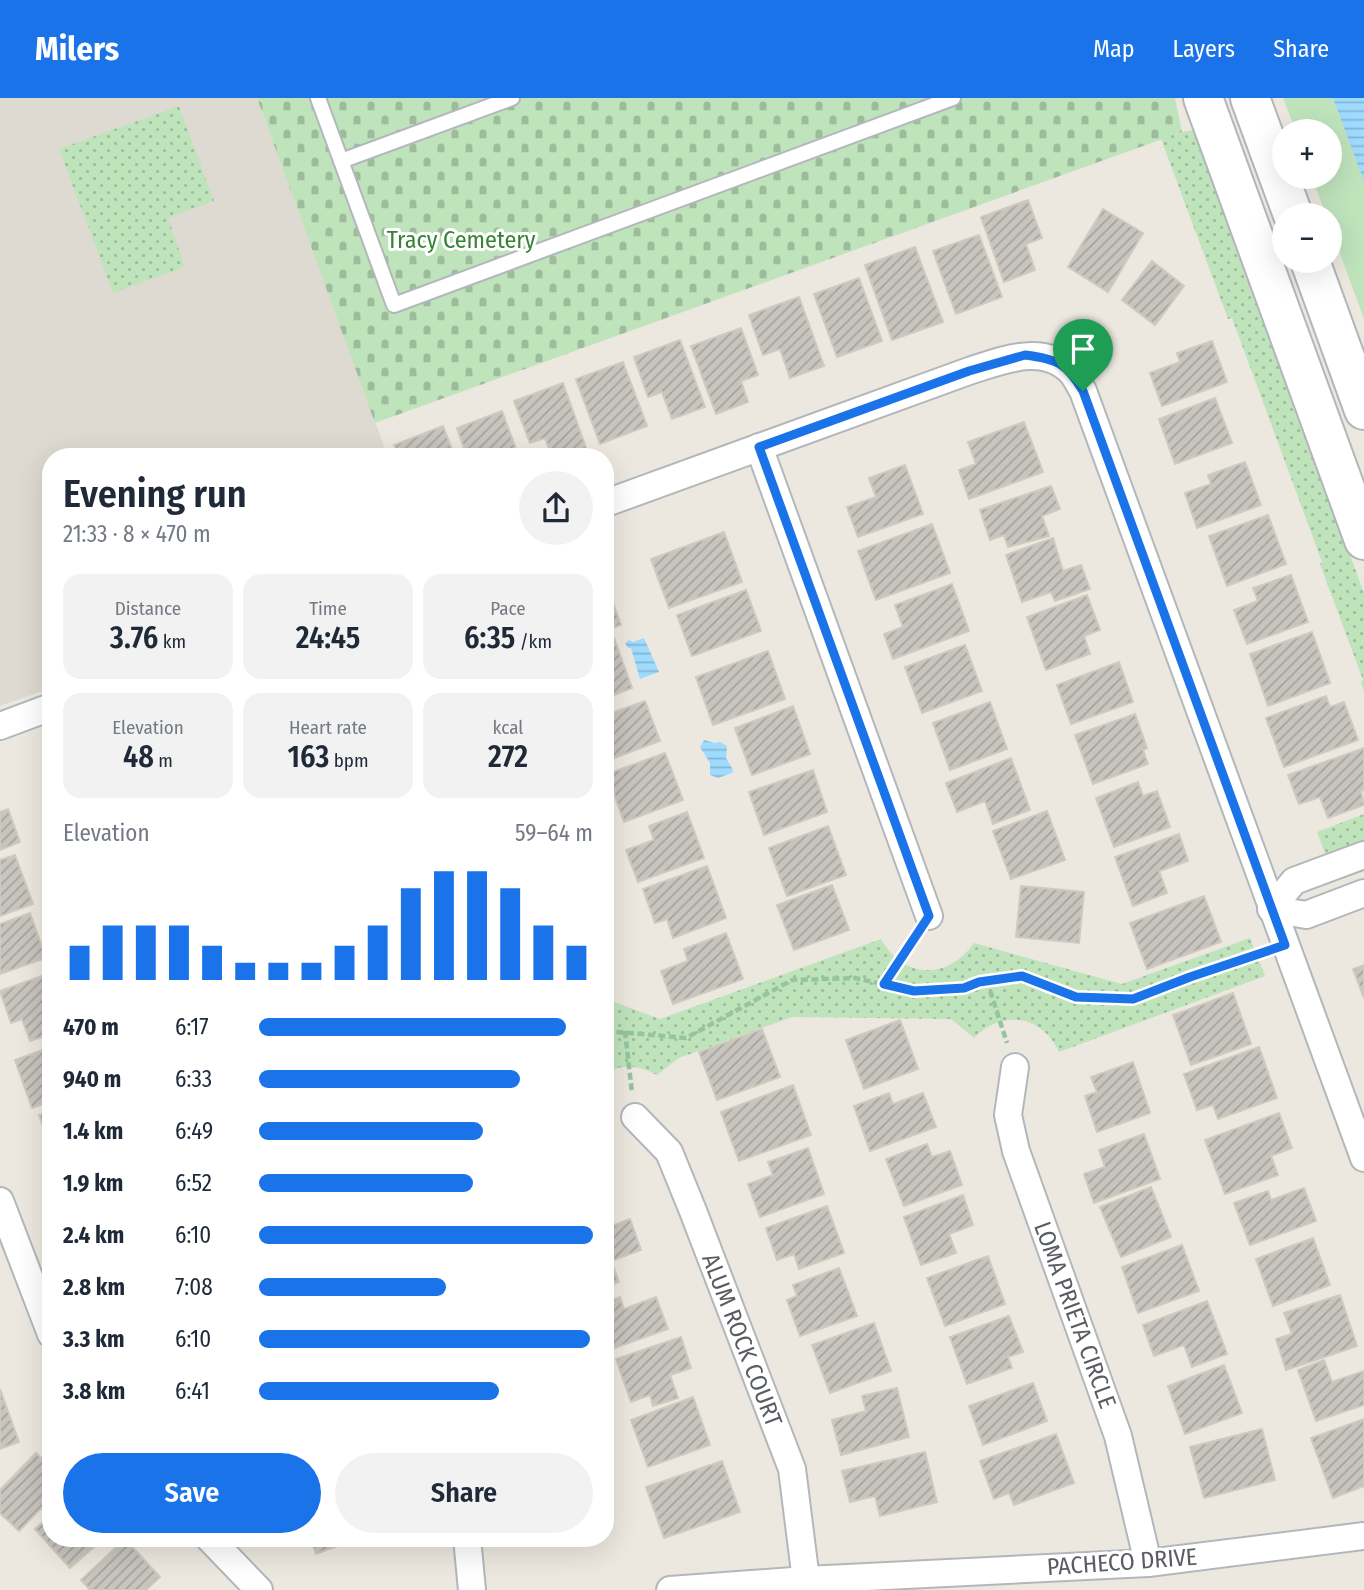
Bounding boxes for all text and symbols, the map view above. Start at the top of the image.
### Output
text: Milers [35,29,119,69]
text: Map [1093,35,1135,63]
text: Layers [1173,35,1235,63]
text: Share [1273,35,1329,63]
map controls [1272,119,1342,273]
button: + [1272,119,1342,189]
button: − [1272,203,1342,273]
park label: Tracy Cemetery [387,226,536,254]
pin [1053,319,1113,391]
icon: arrive [1064,330,1102,368]
text: Evening run [63,471,247,517]
button: share [519,471,593,545]
text: 21:33 · 8 × 470 m [63,520,211,548]
text: Distance [115,597,181,620]
text: Time [309,597,347,620]
text: Pace [490,597,526,620]
text: 3.76 [110,620,158,656]
text: 24:45 [296,620,360,656]
text: 6:35 [464,620,515,656]
text: km [158,630,186,653]
text: /km [515,630,552,653]
text: Elevation [112,716,184,739]
text: Heart rate [289,716,367,739]
text: kcal [493,716,523,739]
text: 48 [123,739,154,775]
text: 163 [287,739,329,775]
text: 272 [488,739,528,775]
text: m [154,749,173,772]
text: bpm [329,749,369,772]
text: Elevation [63,819,150,847]
text: 59–64 m [515,819,593,847]
text: 470 m [63,1013,119,1041]
text: 6:17 [175,1013,209,1041]
text: 940 m [63,1065,121,1093]
text: 6:33 [175,1065,212,1093]
text: 1.4 km [63,1117,123,1145]
text: 6:49 [175,1117,213,1145]
text: 1.9 km [63,1169,123,1197]
text: 6:52 [175,1169,212,1197]
street label: LOMA PRIETA CIRCLE [1028,1218,1122,1412]
text: 2.4 km [63,1221,124,1249]
text: 6:10 [175,1221,211,1249]
street label: ALUM ROCK COURT [696,1250,788,1430]
text: 2.8 km [63,1273,125,1301]
text: 7:08 [175,1273,213,1301]
text: 3.3 km [63,1325,124,1353]
text: 6:10 [175,1325,211,1353]
text: 3.8 km [63,1377,125,1405]
text: 6:41 [175,1377,210,1405]
button: Save [63,1453,321,1533]
button: Share [335,1453,593,1533]
street label: PACHECO DRIVE [1046,1543,1198,1581]

